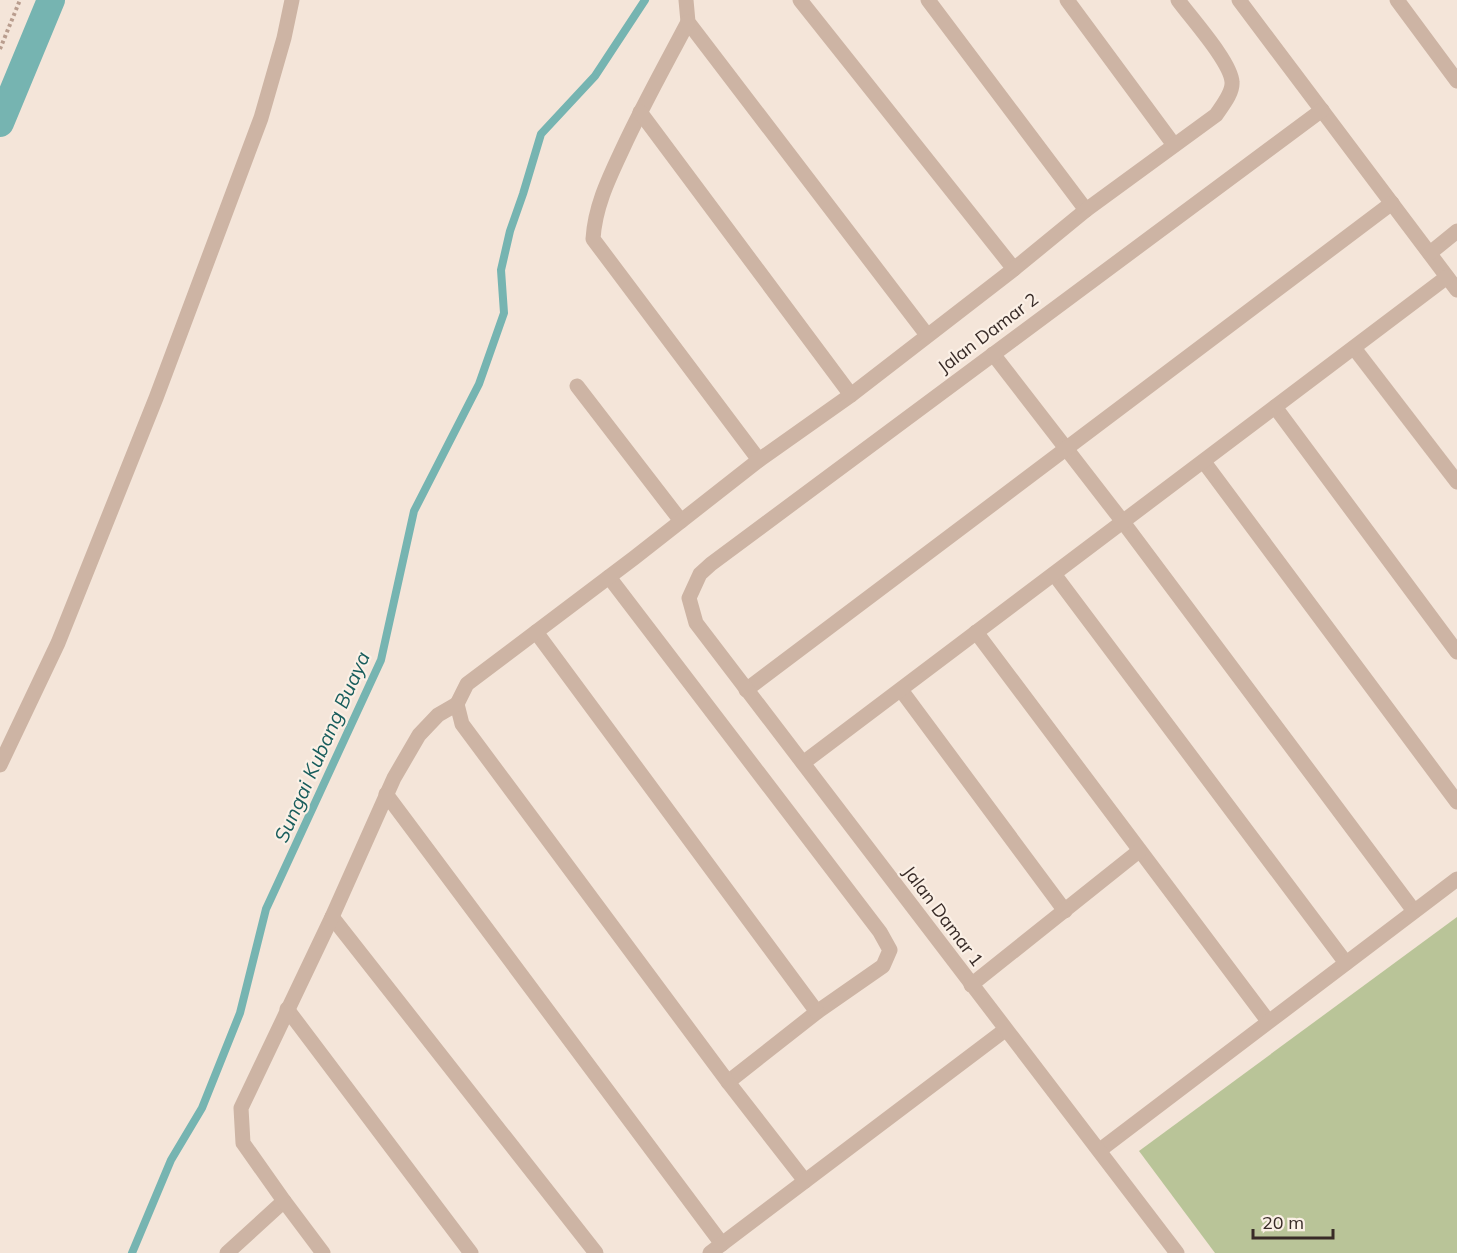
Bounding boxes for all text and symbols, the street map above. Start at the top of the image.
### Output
street label: Jalan Damar 2 [933,287,1043,378]
water label: Sungai Kubang Buaya [268,648,375,846]
street label: Jalan Damar 1 [898,861,989,971]
scale bar [1253,1202,1332,1240]
text: 20 m [1262,1211,1304,1234]

